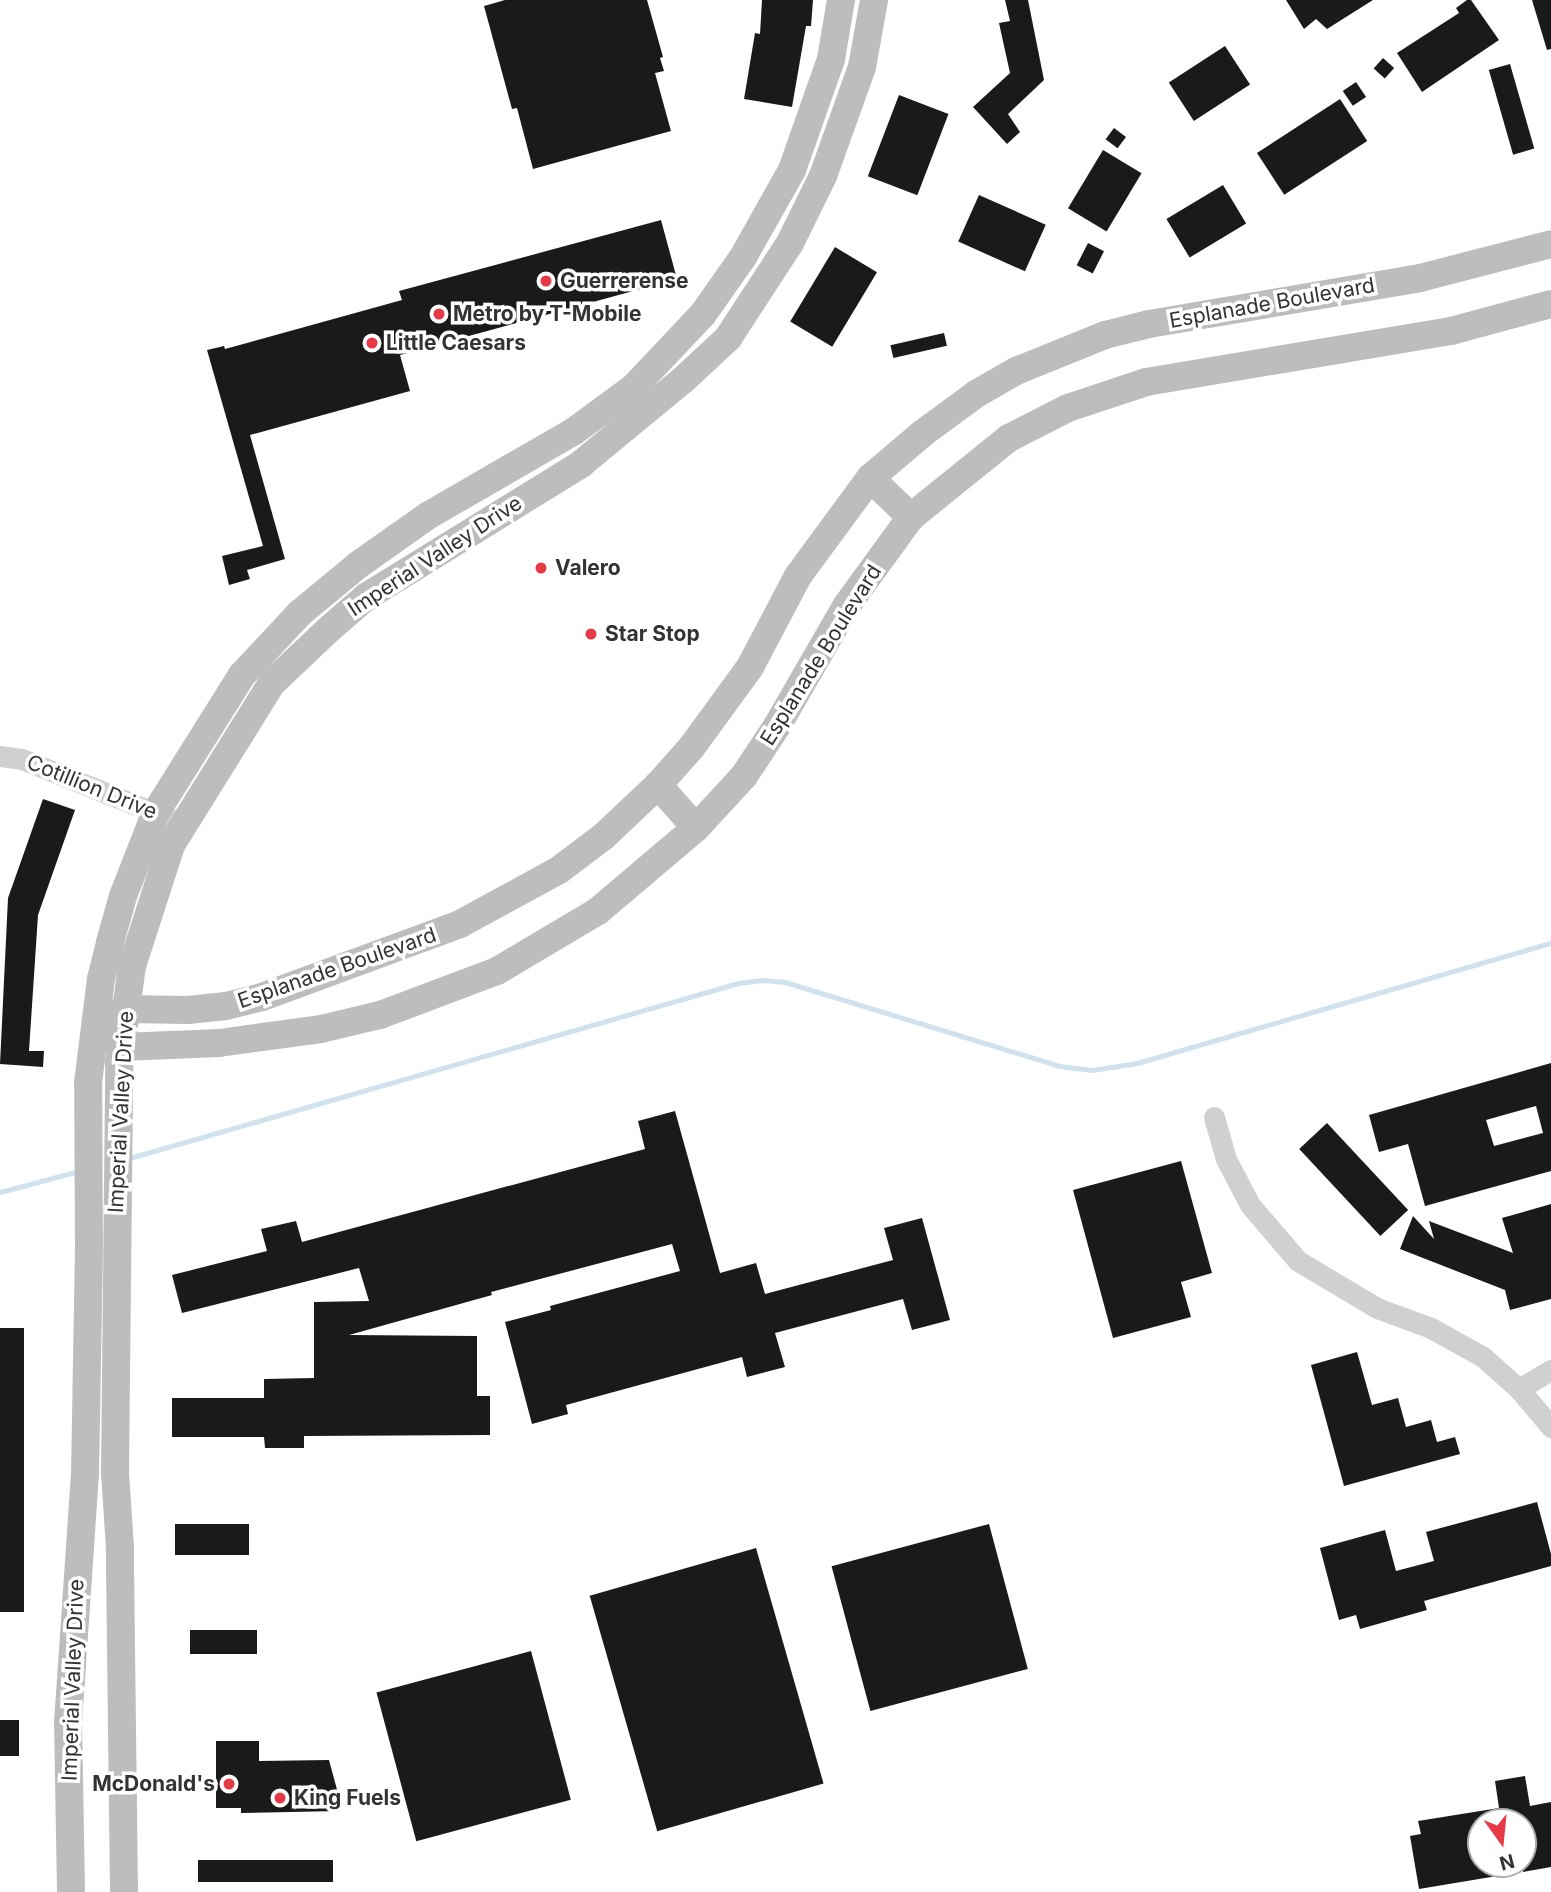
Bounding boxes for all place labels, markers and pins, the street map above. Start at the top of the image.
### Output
place label: Guerrerense [560,268,688,294]
marker: Guerrerense [538,273,554,289]
place label: Metro by T-Mobile [453,301,641,327]
marker: Metro by T-Mobile [431,306,447,322]
place label: Little Caesars [386,330,526,356]
marker: Little Caesars [364,335,380,351]
place label: Valero [555,555,621,581]
marker: Valero [533,560,549,576]
place label: Star Stop [605,621,700,647]
marker: Star Stop [583,626,599,642]
place label: McDonald's [92,1771,215,1797]
marker: McDonald's [221,1776,237,1792]
place label: King Fuels [294,1785,401,1811]
marker: King Fuels [272,1790,288,1806]

